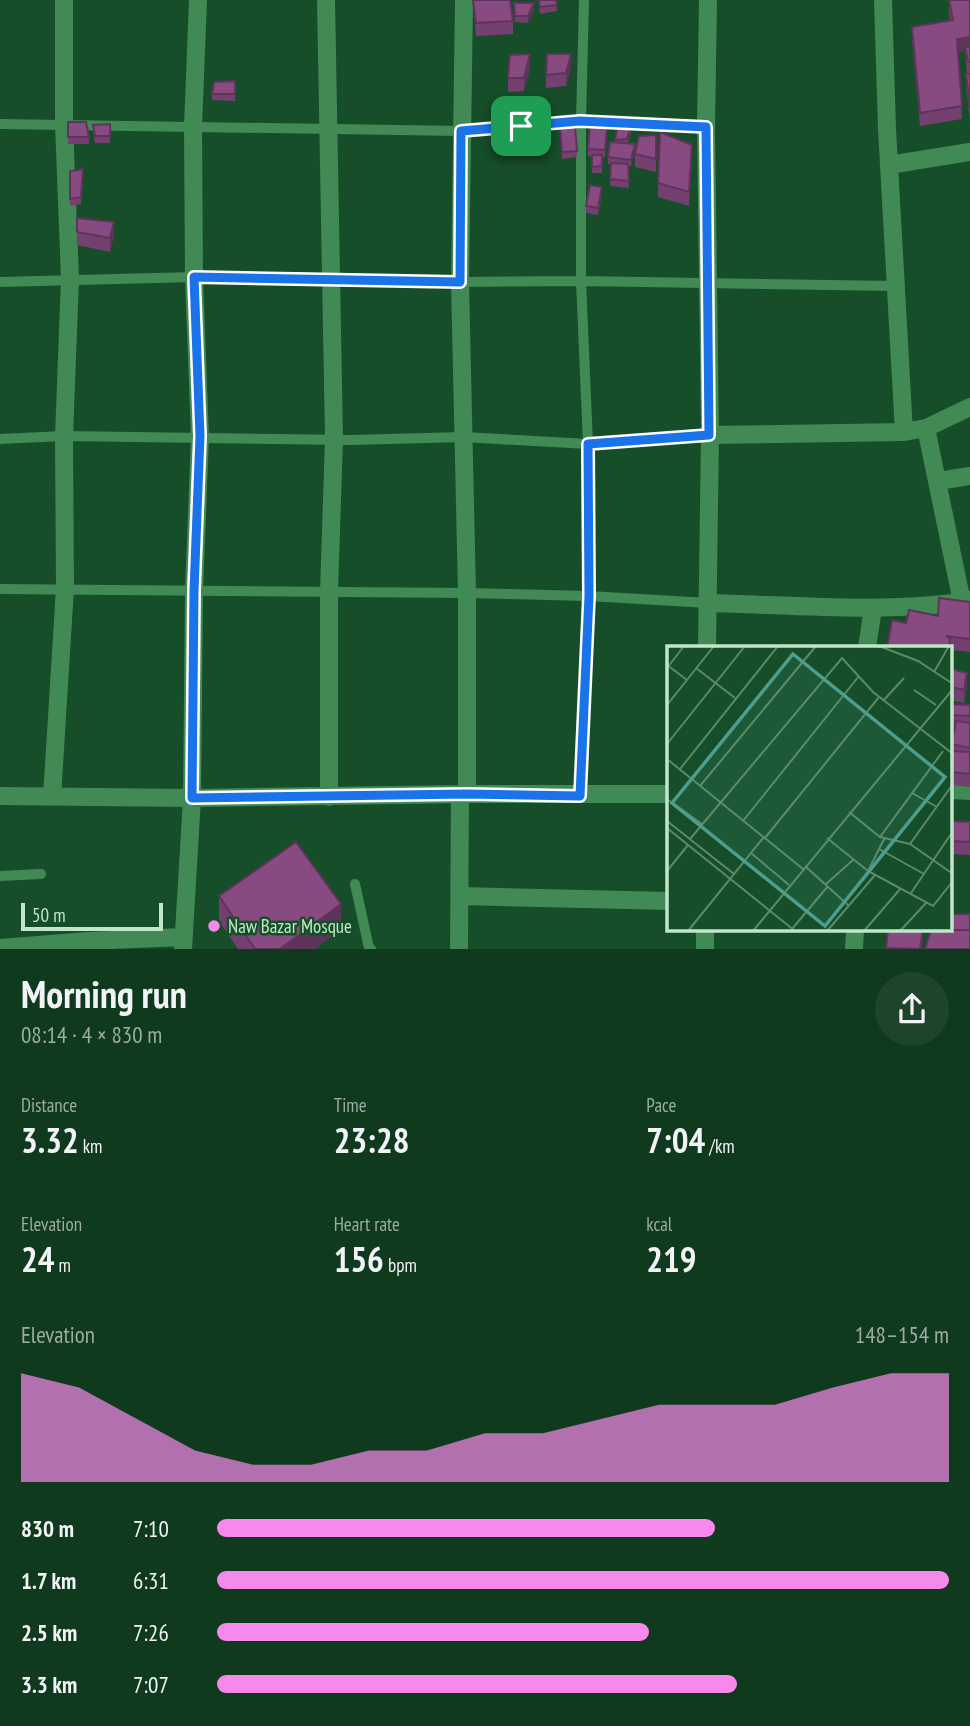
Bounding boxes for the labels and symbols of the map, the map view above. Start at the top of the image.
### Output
pin [491,96,551,156]
inset map [667,646,953,932]
scale bar [21,900,163,932]
place label: Naw Bazar Mosque [228,914,352,938]
marker: Naw Bazar Mosque [206,918,222,934]

